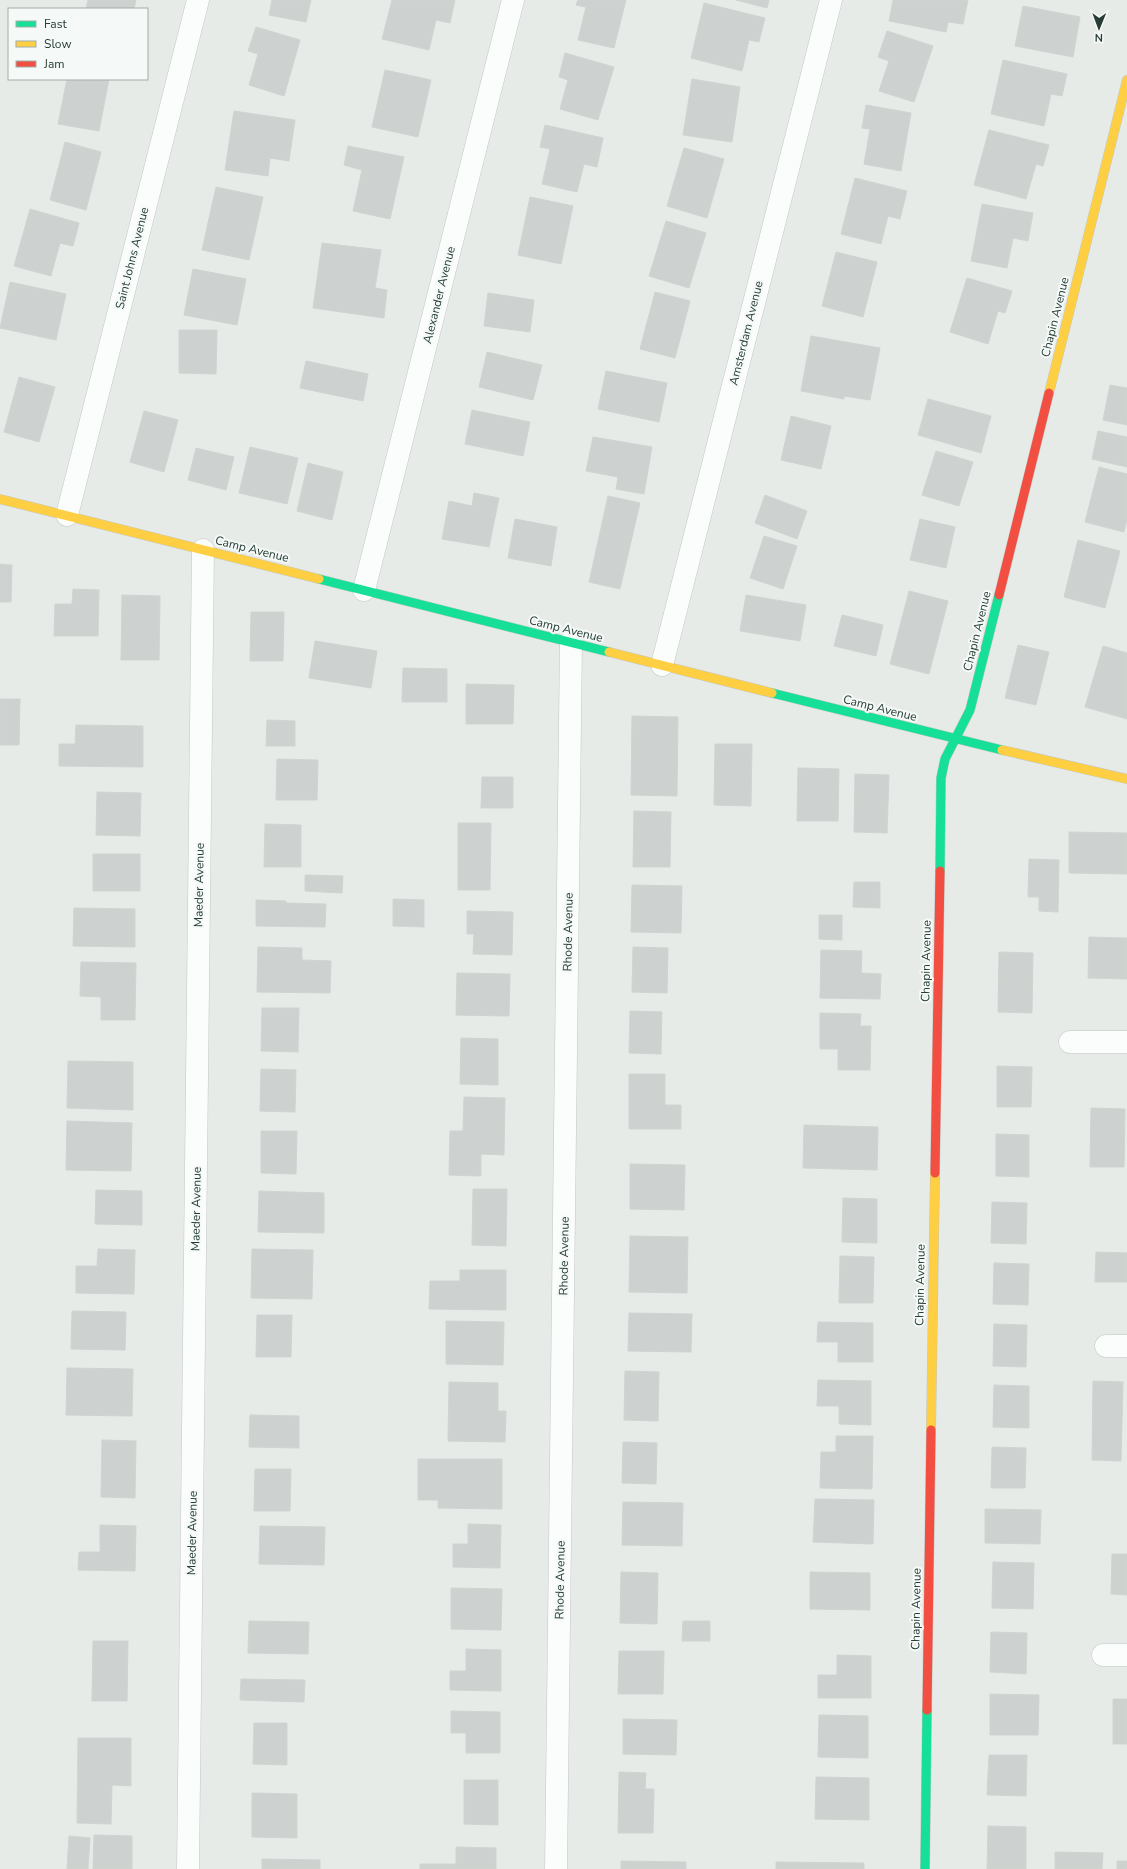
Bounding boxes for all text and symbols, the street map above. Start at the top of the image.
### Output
legend [8,8,148,80]
north arrow [1079,8,1119,48]
text: Fast [44,16,67,32]
text: N [1095,30,1103,45]
text: Slow [44,36,72,52]
text: Jam [43,56,65,72]
street label: Saint Johns Avenue [112,205,152,311]
street label: Alexander Avenue [419,245,459,345]
street label: Chapin Avenue [1037,275,1073,359]
street label: Amsterdam Avenue [725,279,767,387]
street label: Camp Avenue [213,532,291,566]
street label: Chapin Avenue [959,589,995,673]
street label: Camp Avenue [527,612,605,646]
street label: Camp Avenue [841,691,919,725]
street label: Maeder Avenue [190,843,208,927]
street label: Rhode Avenue [559,892,577,972]
street label: Chapin Avenue [917,920,935,1002]
street label: Maeder Avenue [187,1167,205,1251]
street label: Rhode Avenue [555,1216,573,1296]
street label: Chapin Avenue [911,1244,929,1326]
street label: Maeder Avenue [183,1491,201,1575]
street label: Rhode Avenue [551,1540,569,1620]
street label: Chapin Avenue [907,1568,925,1650]

